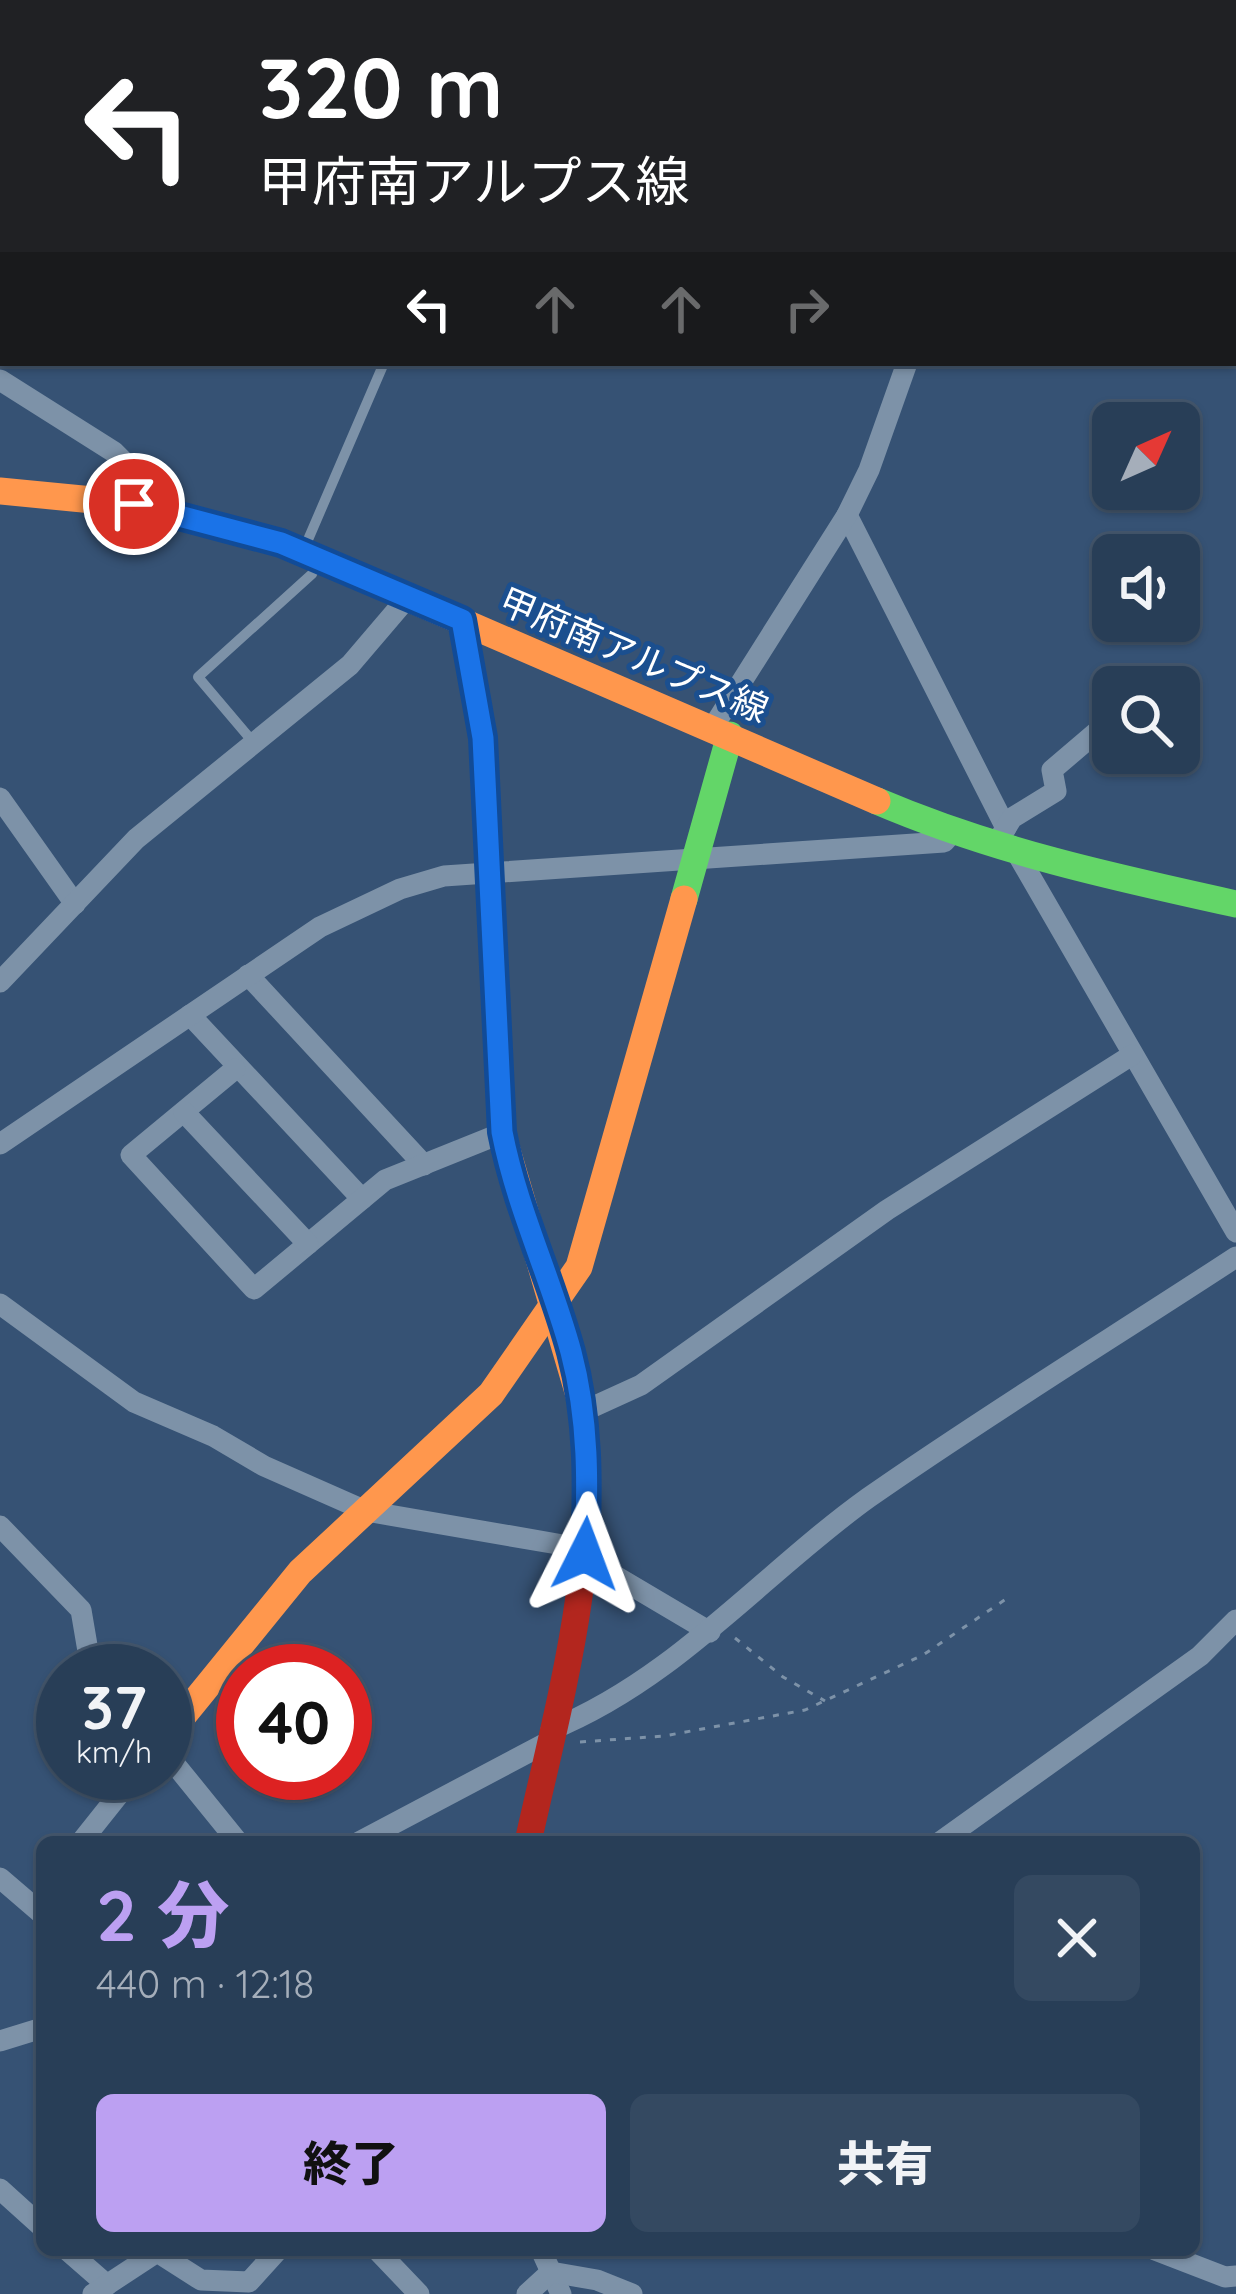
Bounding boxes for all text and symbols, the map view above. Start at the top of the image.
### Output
text: 320 m [258,34,503,139]
icon: left [60,48,216,204]
text: 甲府南アルプス線 [258,147,689,215]
icon: left [396,276,462,342]
icon: ahead [522,276,588,342]
icon: ahead [648,276,714,342]
icon: right [774,276,840,342]
north arrow [1092,402,1200,510]
map controls [1092,402,1200,774]
pin [83,453,185,555]
icon: arrive [101,471,167,537]
button: sound [1092,534,1200,642]
street label: 甲府南アルプス線 [493,578,775,731]
button: search [1092,666,1200,774]
position arrow [522,1491,648,1617]
speed limit sign: 40 [216,1644,372,1800]
text: 37 [81,1669,147,1744]
text: km/h [76,1733,152,1771]
text: 2 分 [96,1869,229,1959]
button: close [1014,1875,1140,2001]
text: 440 m · 12:18 [96,1959,314,2008]
button: 終了 [96,2094,606,2232]
button: 共有 [630,2094,1140,2232]

